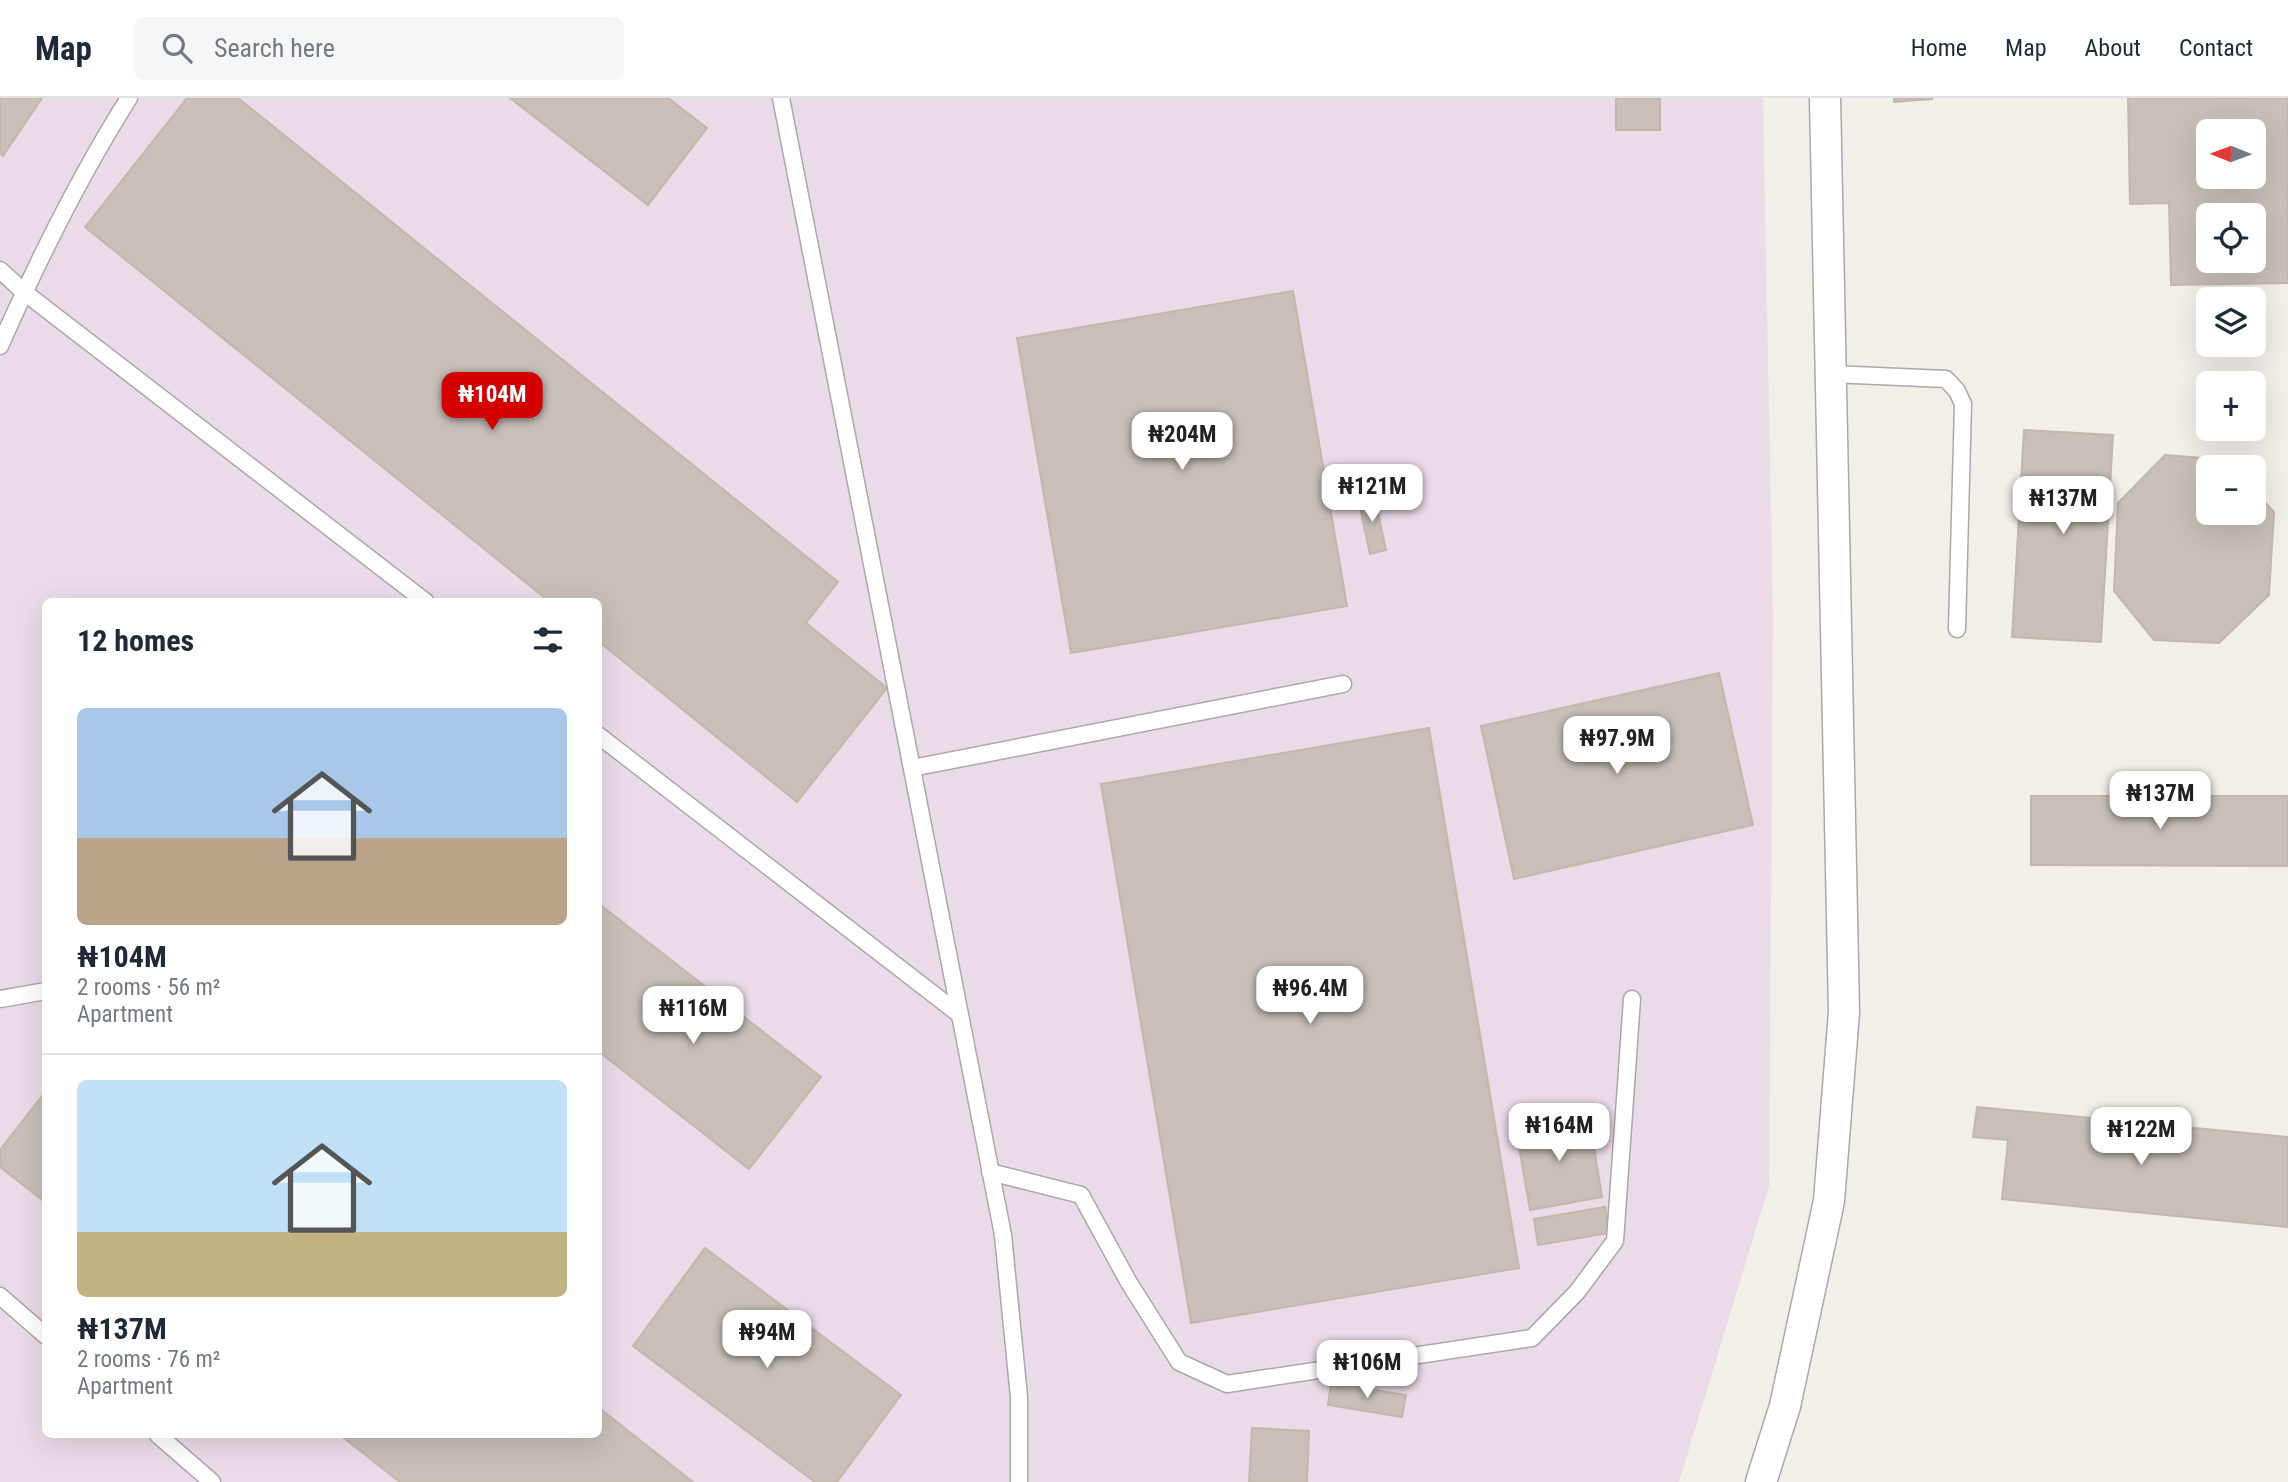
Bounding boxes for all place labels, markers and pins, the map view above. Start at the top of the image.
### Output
pin: ₦104M [443,372,541,432]
pin: ₦204M [1133,412,1231,472]
pin: ₦121M [1323,464,1421,524]
pin: ₦137M [2014,476,2112,536]
pin: ₦97.9M [1560,716,1674,776]
pin: ₦137M [2111,772,2209,831]
pin: ₦96.4M [1253,967,1367,1026]
pin: ₦116M [644,986,742,1046]
pin: ₦164M [1510,1104,1608,1163]
pin: ₦122M [2092,1108,2190,1167]
pin: ₦94M [726,1310,808,1370]
pin: ₦106M [1318,1340,1416,1400]

